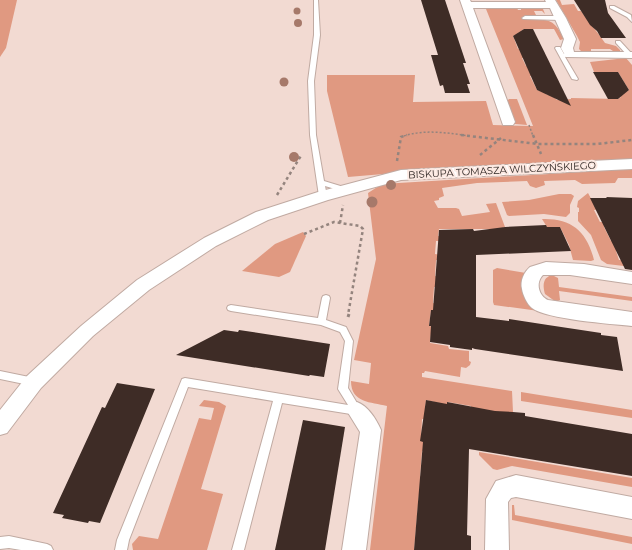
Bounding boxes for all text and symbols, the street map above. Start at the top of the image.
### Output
street label: BISKUPA TOMASZA WILCZYŃSKIEGO [408,159,596,181]

